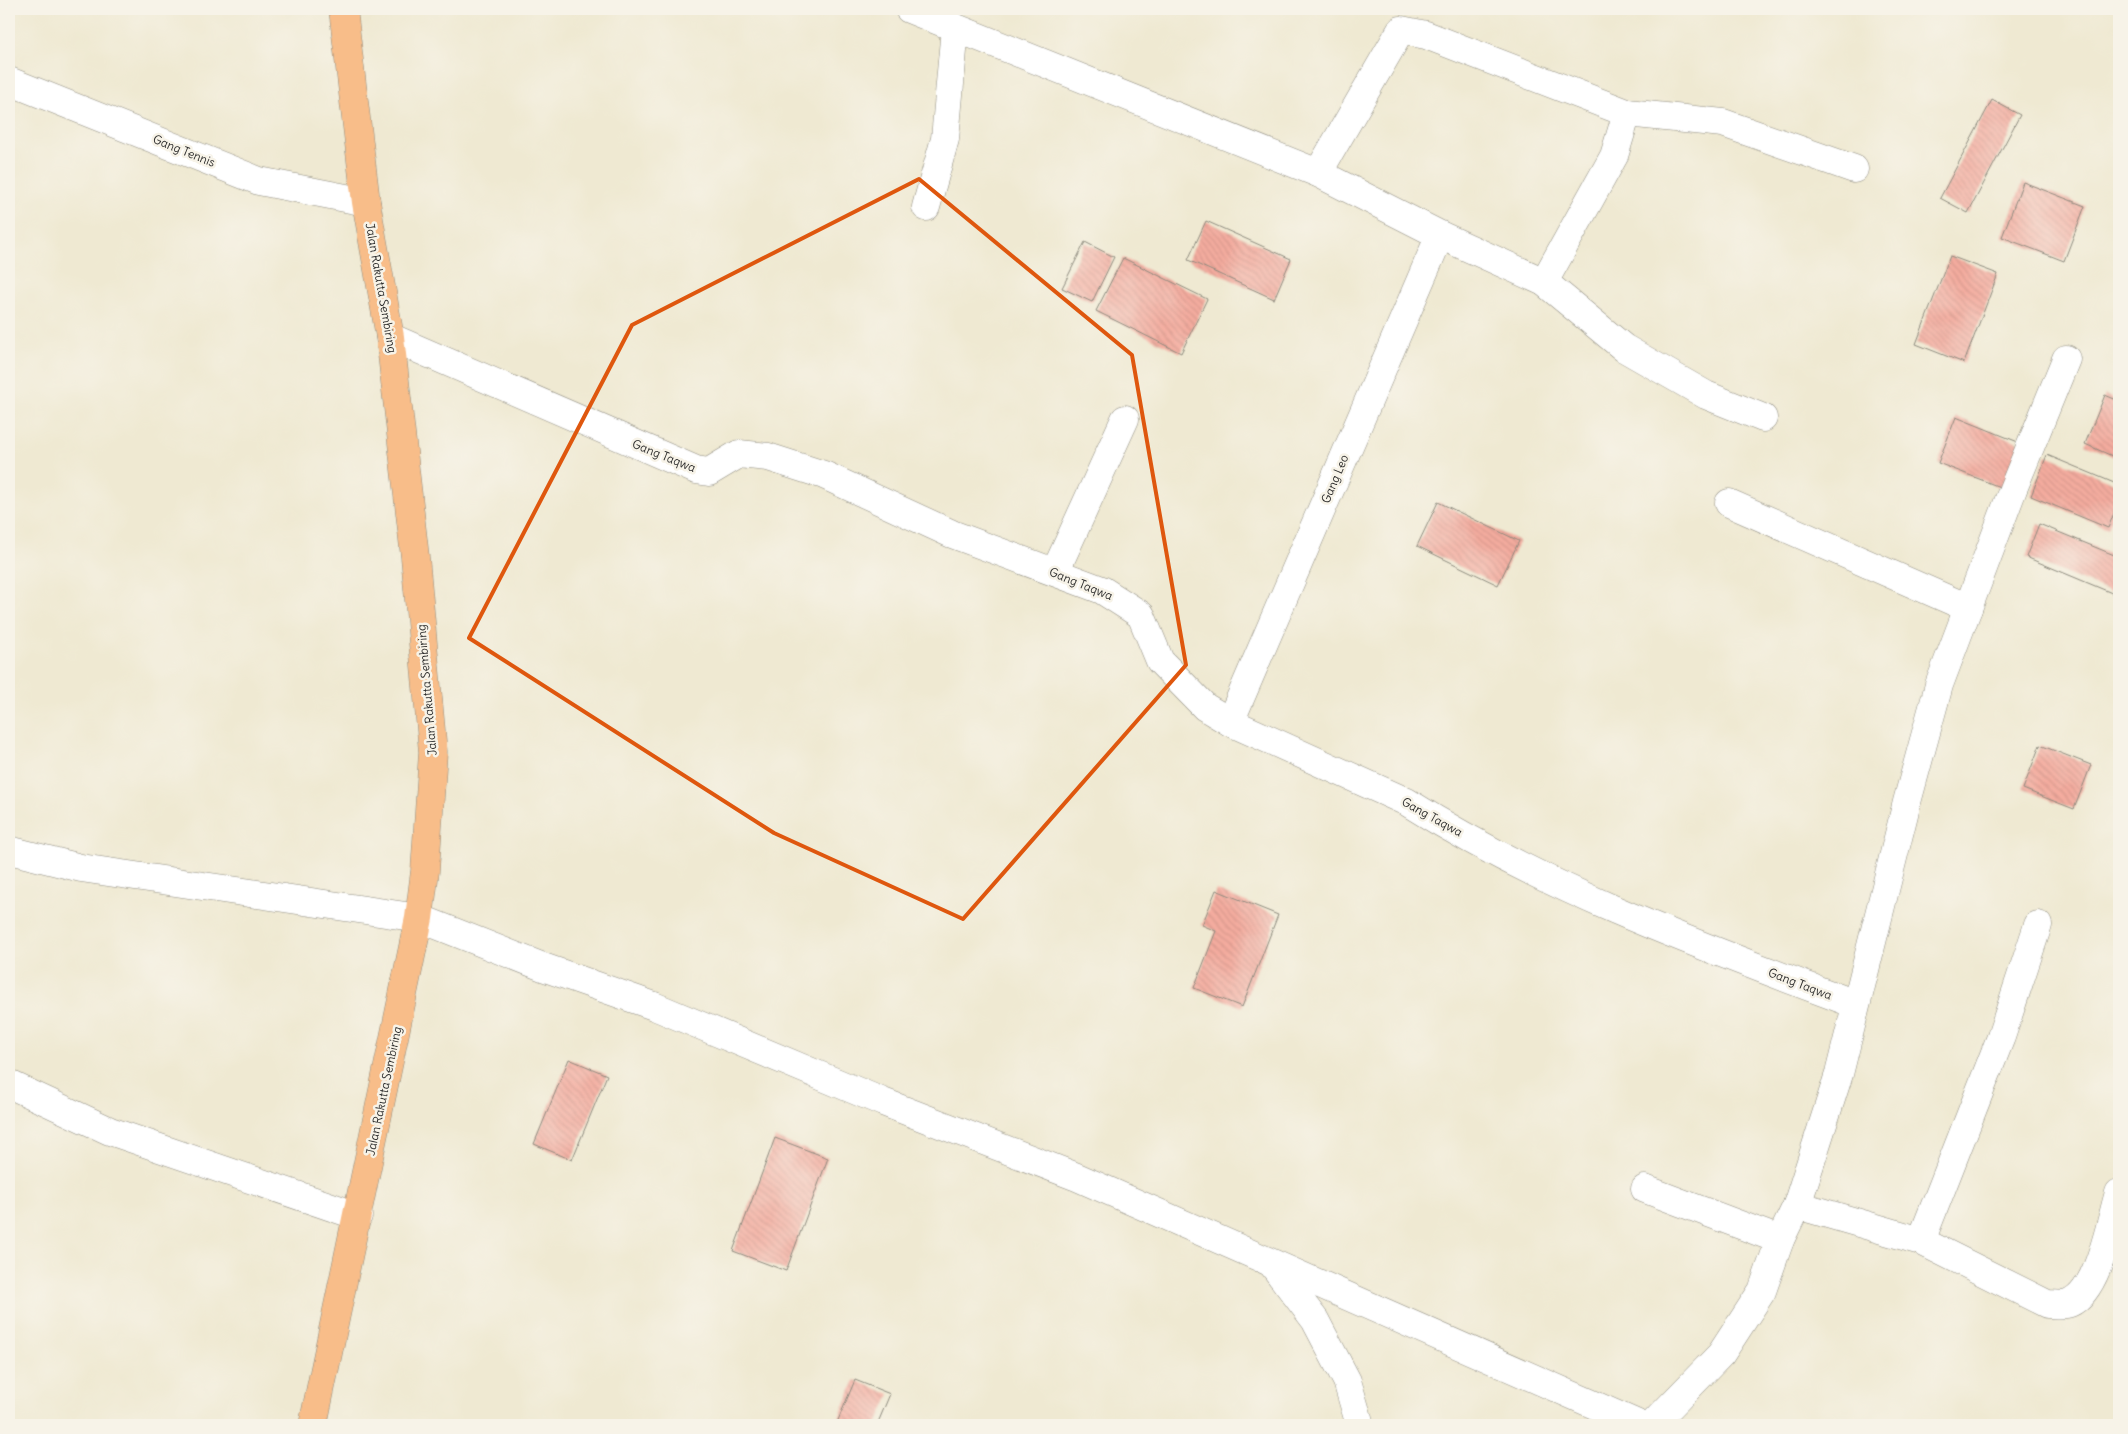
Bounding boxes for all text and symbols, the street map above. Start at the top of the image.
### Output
street label: Gang Tennis [151,131,218,170]
street label: Jalan Rakutta Sembiring [363,222,400,354]
street label: Gang Taqwa [630,436,698,475]
street label: Gang Leo [1318,452,1352,505]
street label: Gang Taqwa [1047,564,1115,603]
street label: Jalan Rakutta Sembiring [413,624,440,756]
street label: Gang Taqwa [1399,794,1465,839]
street label: Gang Taqwa [1766,964,1834,1003]
street label: Jalan Rakutta Sembiring [362,1025,405,1157]

